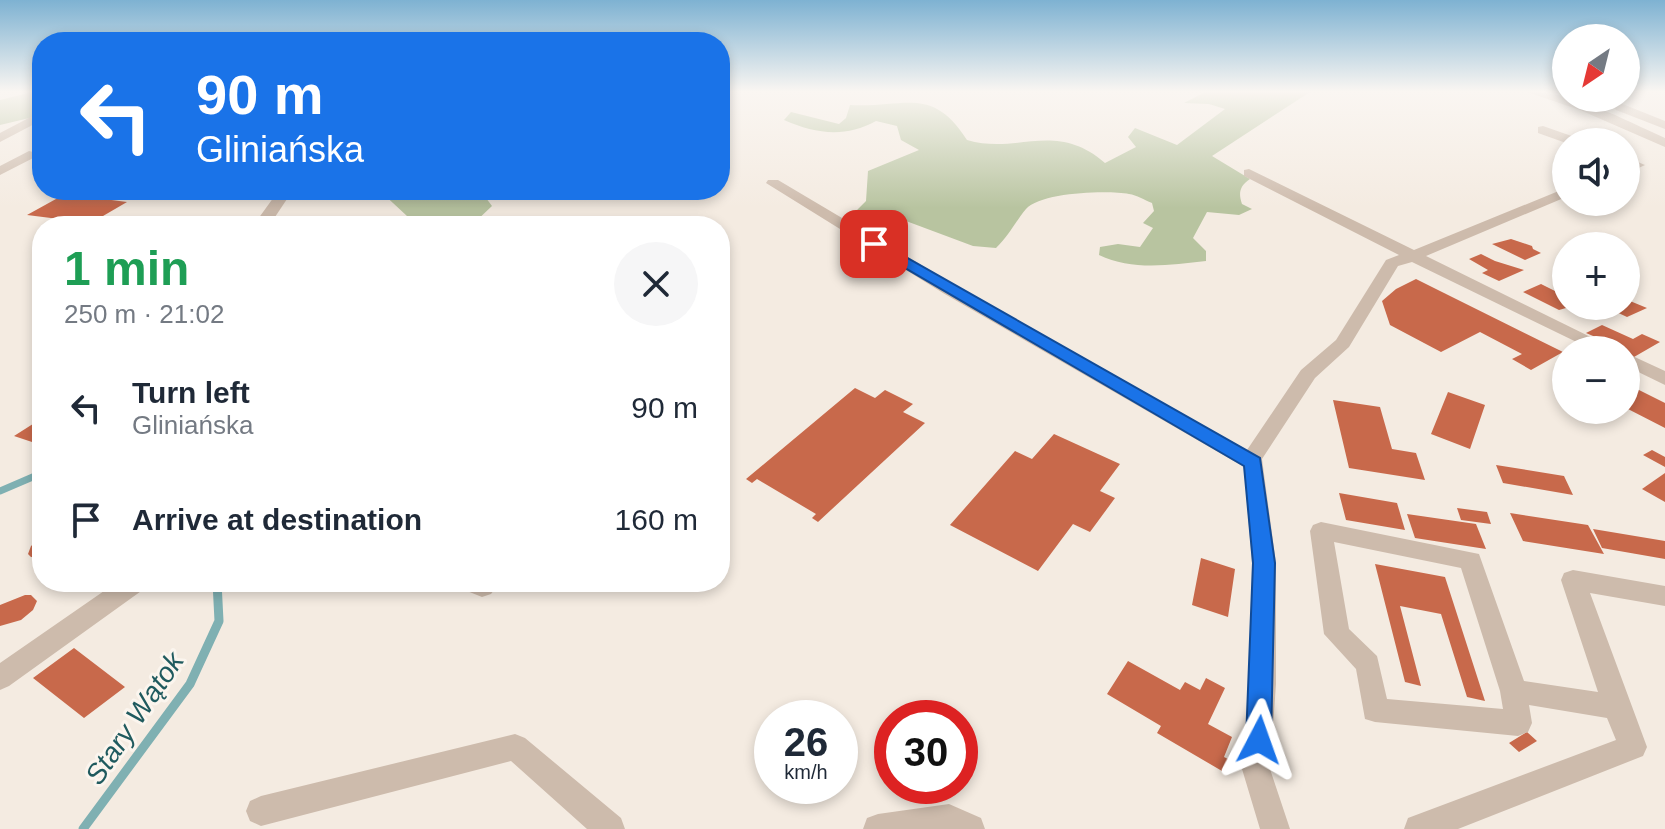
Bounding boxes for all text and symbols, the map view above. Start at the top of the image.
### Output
north arrow [1552,24,1640,112]
map controls [1552,24,1640,424]
text: 90 m [196,63,324,126]
icon: left [64,64,168,168]
button: sound [1552,128,1640,216]
text: Gliniańska [196,129,364,170]
pin [840,210,908,278]
icon: arrive [852,222,896,266]
button: + [1552,232,1640,320]
text: 1 min [64,242,189,295]
button: close [614,242,698,326]
text: 250 m · 21:02 [64,299,224,329]
button: − [1552,336,1640,424]
text: Turn left [132,376,250,409]
icon: left [64,386,108,430]
text: 90 m [631,391,698,424]
text: Gliniańska [132,410,253,440]
icon: arrive [64,498,108,542]
text: Arrive at destination [132,503,422,536]
text: 160 m [615,503,698,536]
water label: Stary Wątok [79,645,191,790]
position arrow [1217,698,1301,782]
speed limit sign: 30 [874,700,978,804]
text: 26 [784,720,828,764]
text: km/h [784,761,828,783]

